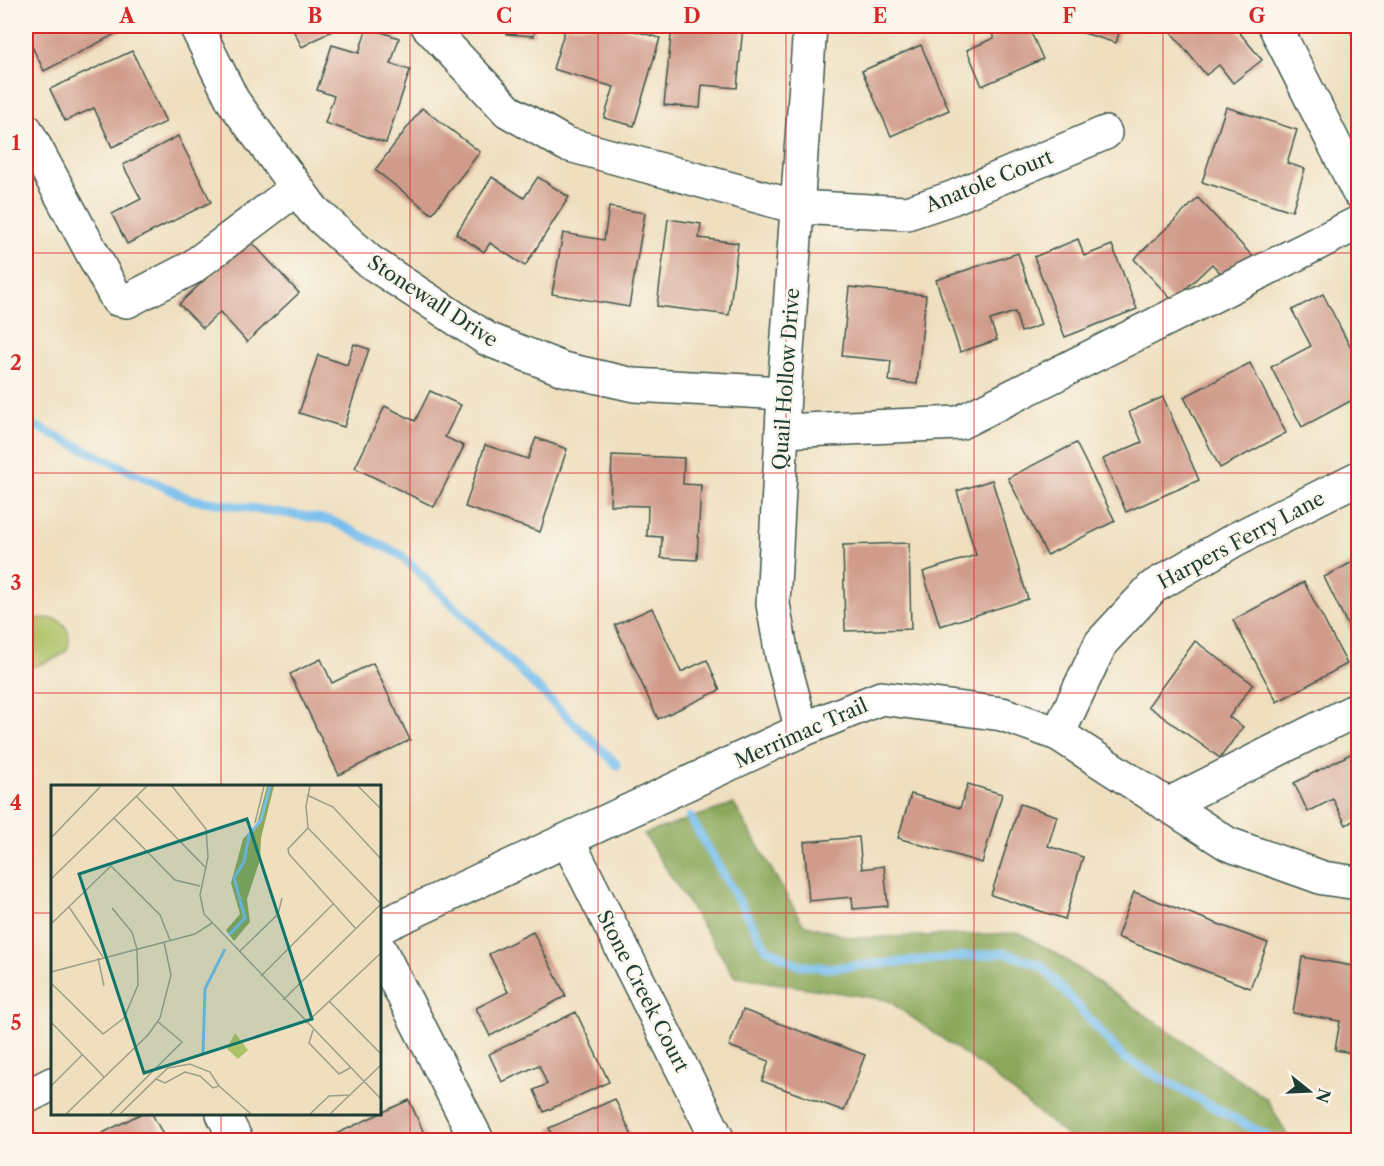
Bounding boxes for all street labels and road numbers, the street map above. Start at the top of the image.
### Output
street label: Anatole Court [921,145,1056,218]
street label: Stonewall Drive [363,250,503,352]
street label: Quail Hollow Drive [768,287,804,471]
street label: Harpers Ferry Lane [1154,486,1328,594]
street label: Merrimac Trail [731,693,871,773]
street label: Stone Creek Court [592,906,694,1076]

